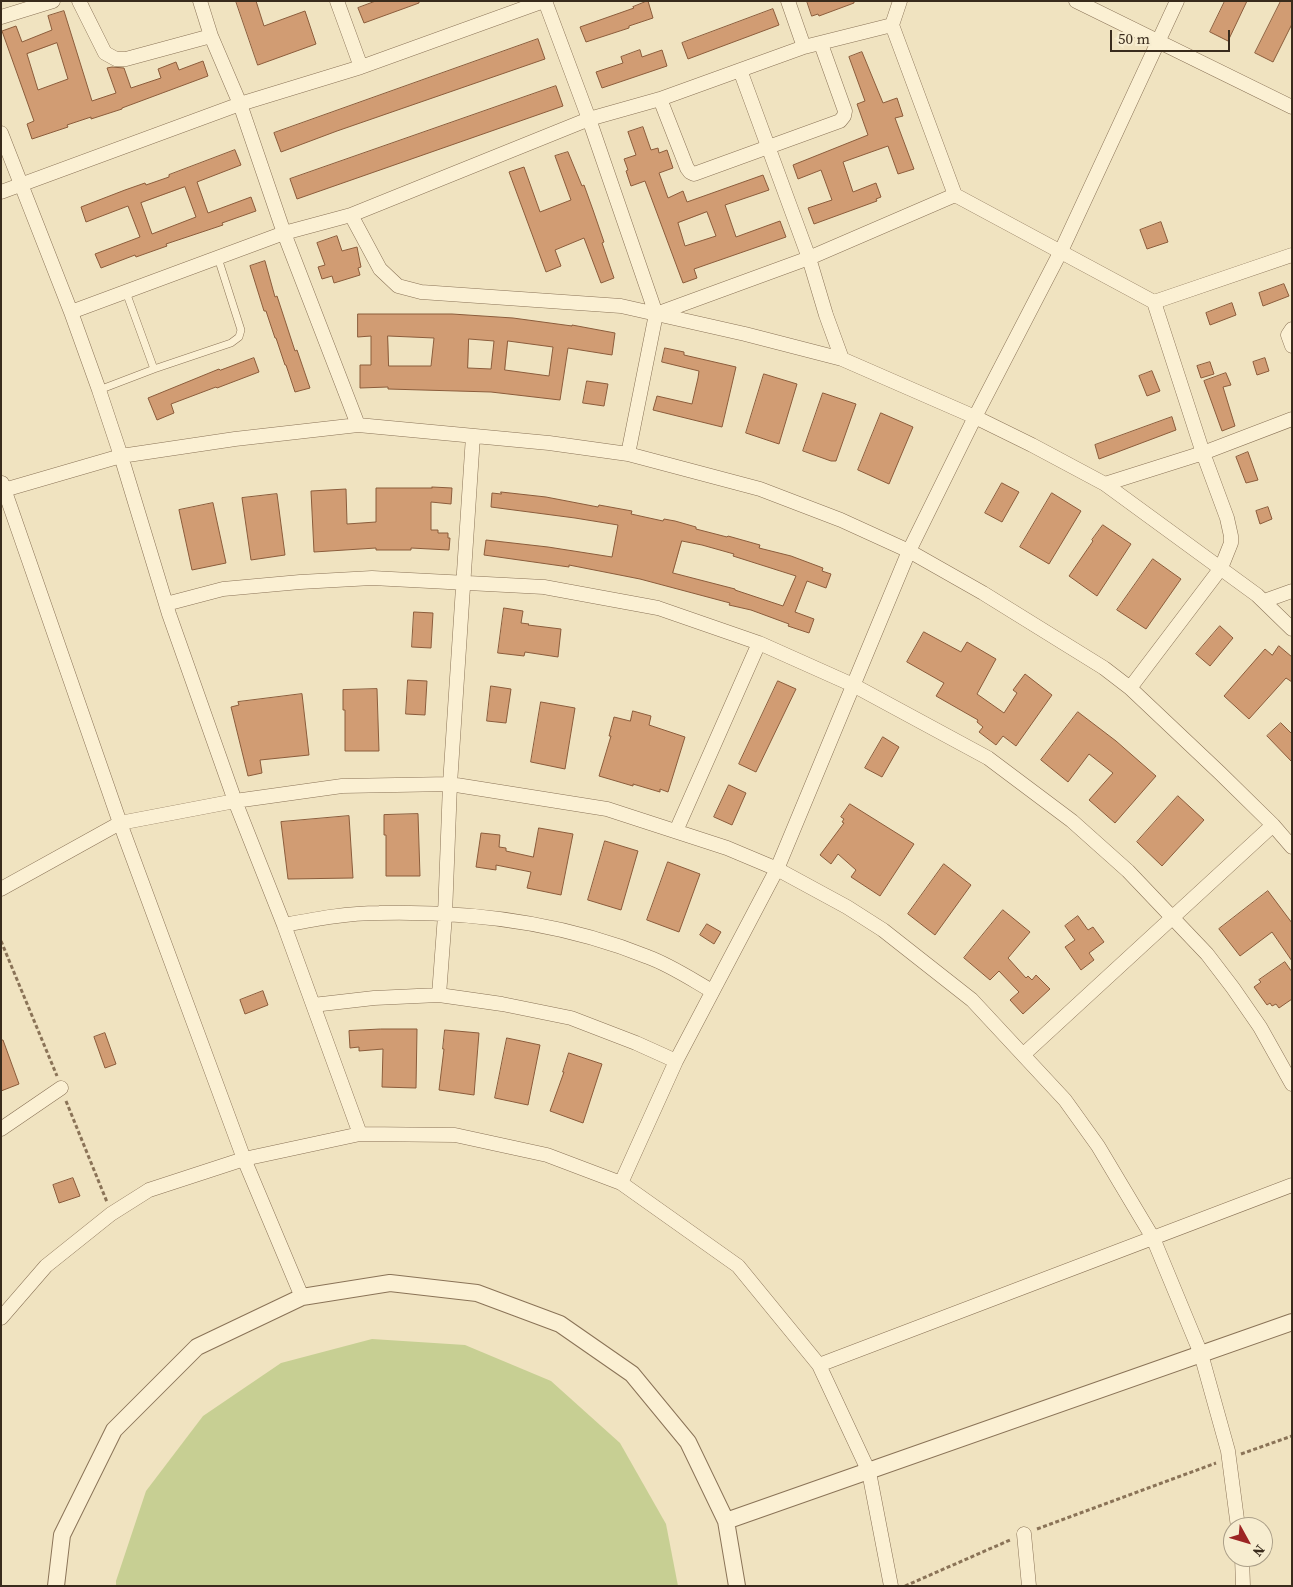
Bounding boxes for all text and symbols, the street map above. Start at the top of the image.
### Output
scale bar [1113,20,1233,52]
text: 50 m [1118,28,1150,49]
north arrow [1223,1517,1273,1567]
text: N [1248,1541,1270,1561]

